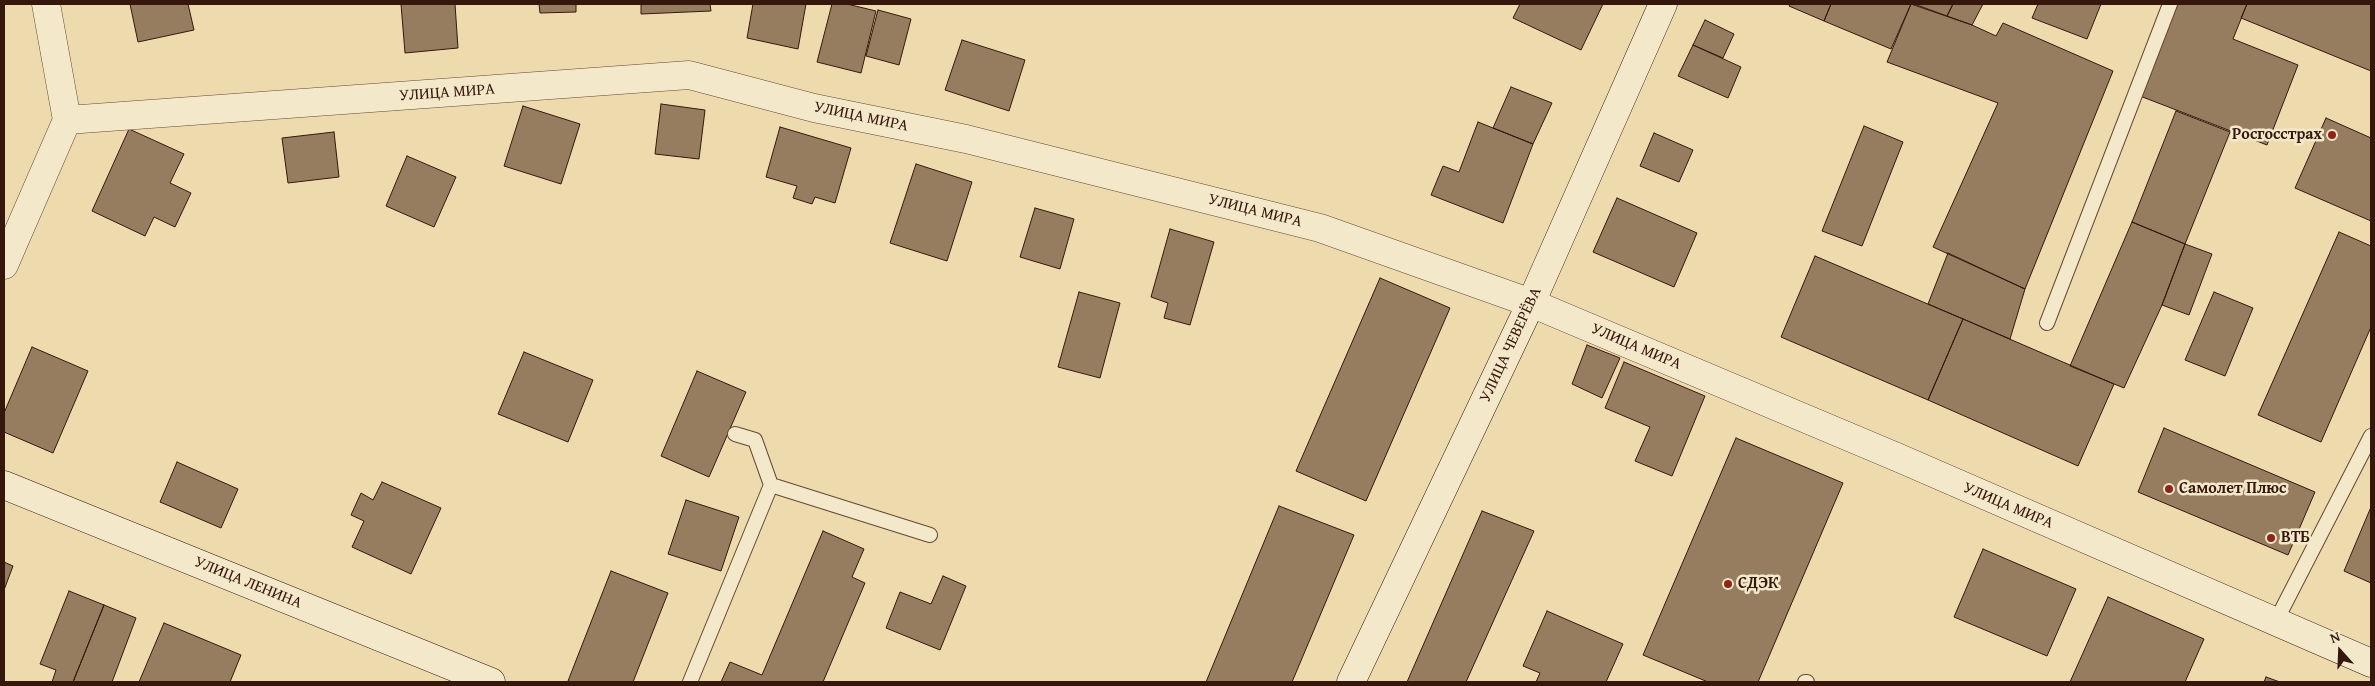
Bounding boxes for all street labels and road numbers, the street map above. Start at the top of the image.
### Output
street label: УЛИЦА МИРА [399,80,495,106]
street label: УЛИЦА МИРА [812,98,910,136]
street label: УЛИЦА МИРА [1206,190,1304,232]
street label: УЛИЦА ЧЕВЕРЁВА [1476,284,1546,406]
street label: УЛИЦА МИРА [1588,319,1684,375]
street label: УЛИЦА МИРА [1960,478,2056,534]
street label: УЛИЦА ЛЕНИНА [191,553,305,613]

